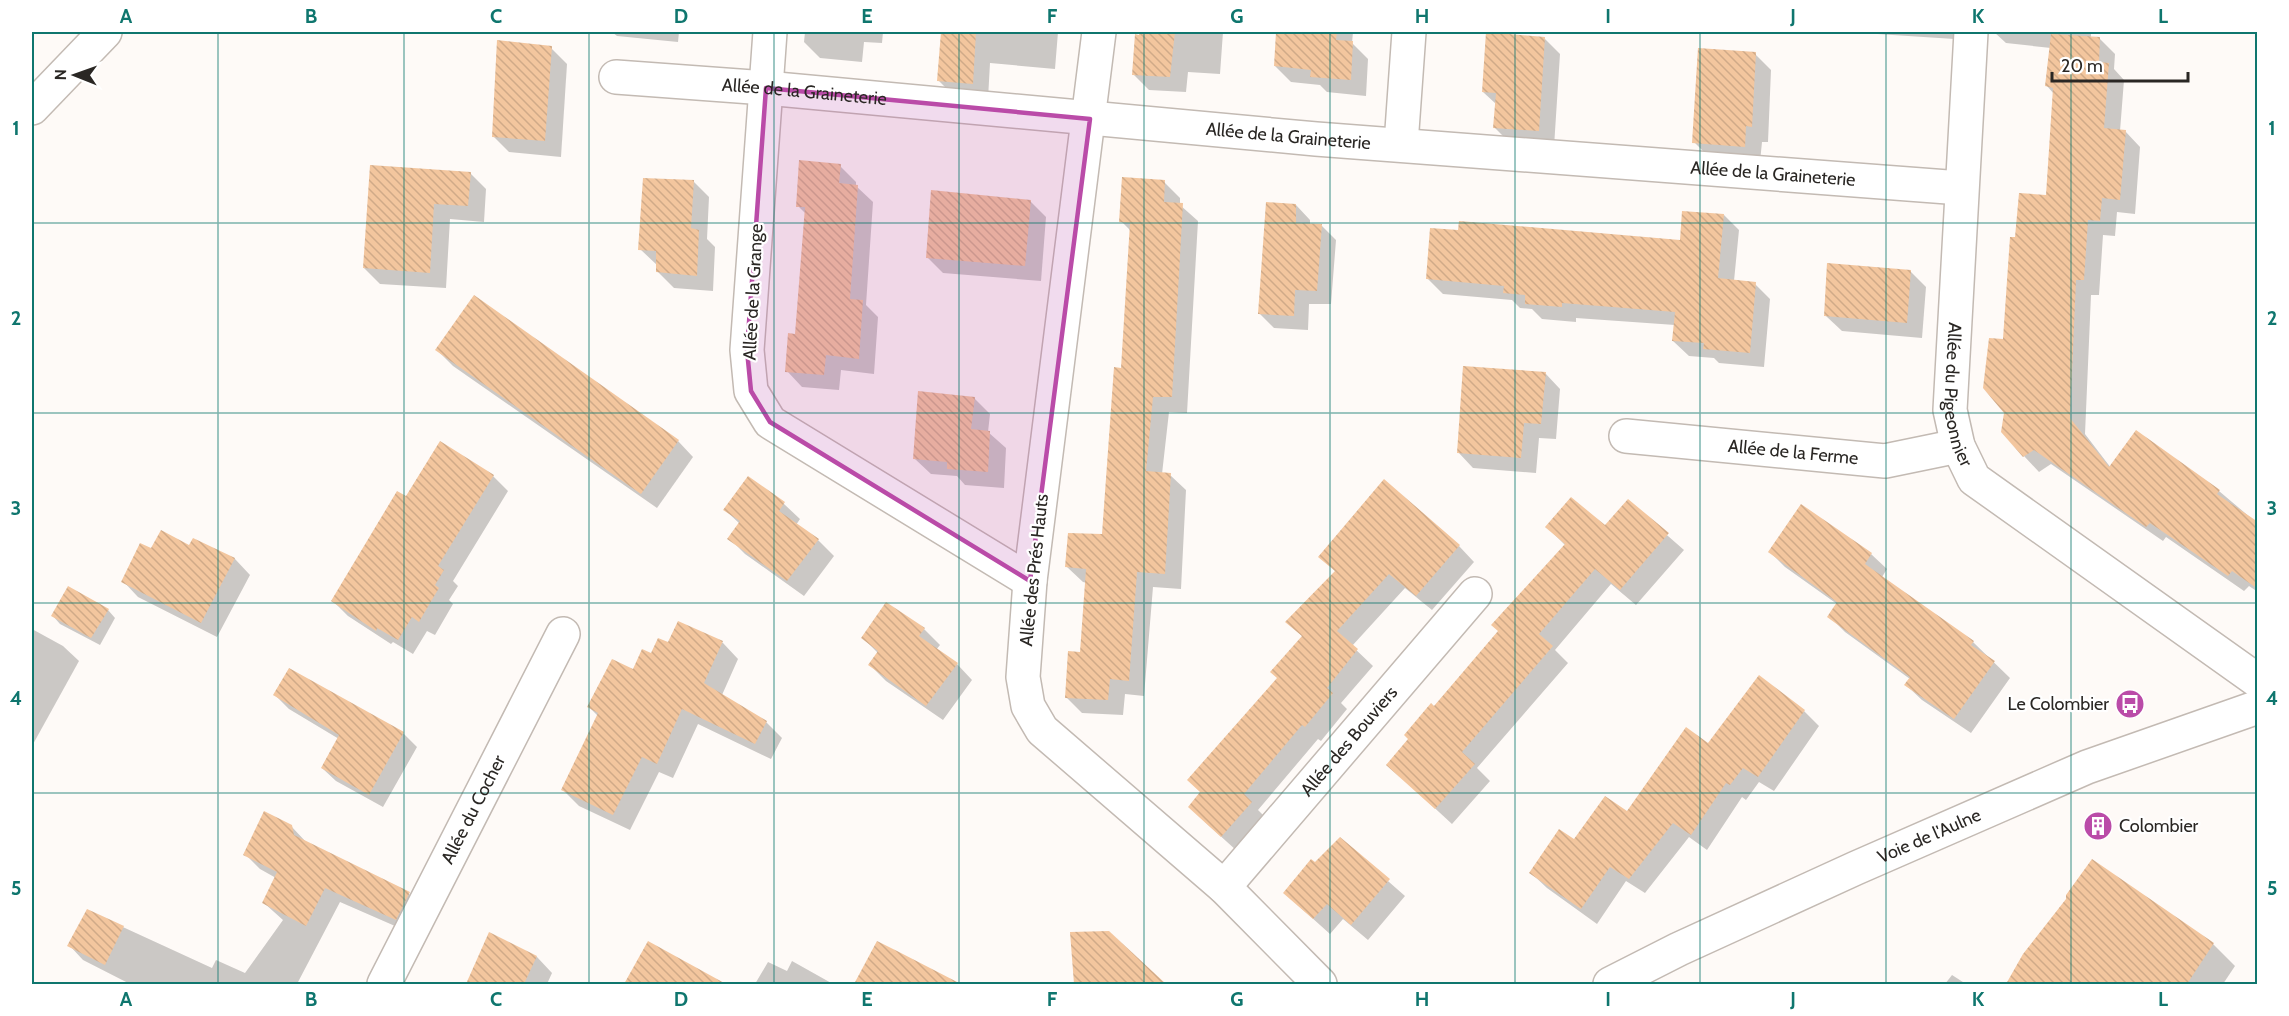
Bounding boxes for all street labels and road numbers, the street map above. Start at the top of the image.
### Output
street label: Allée de la Graineterie [721,74,888,110]
street label: Allée de la Graineterie [1205,118,1372,154]
street label: Allée de la Graineterie [1690,156,1856,191]
street label: Allée de la Grange [738,223,768,361]
street label: Allée du Pigeonnier [1939,322,1978,471]
street label: Allée de la Ferme [1727,435,1859,469]
street label: Allée des Prés Hauts [1015,493,1053,647]
street label: Allée des Bouviers [1296,682,1402,801]
street label: Allée du Cocher [436,751,510,867]
street label: Voie de l'Aulne [1874,804,1984,868]

